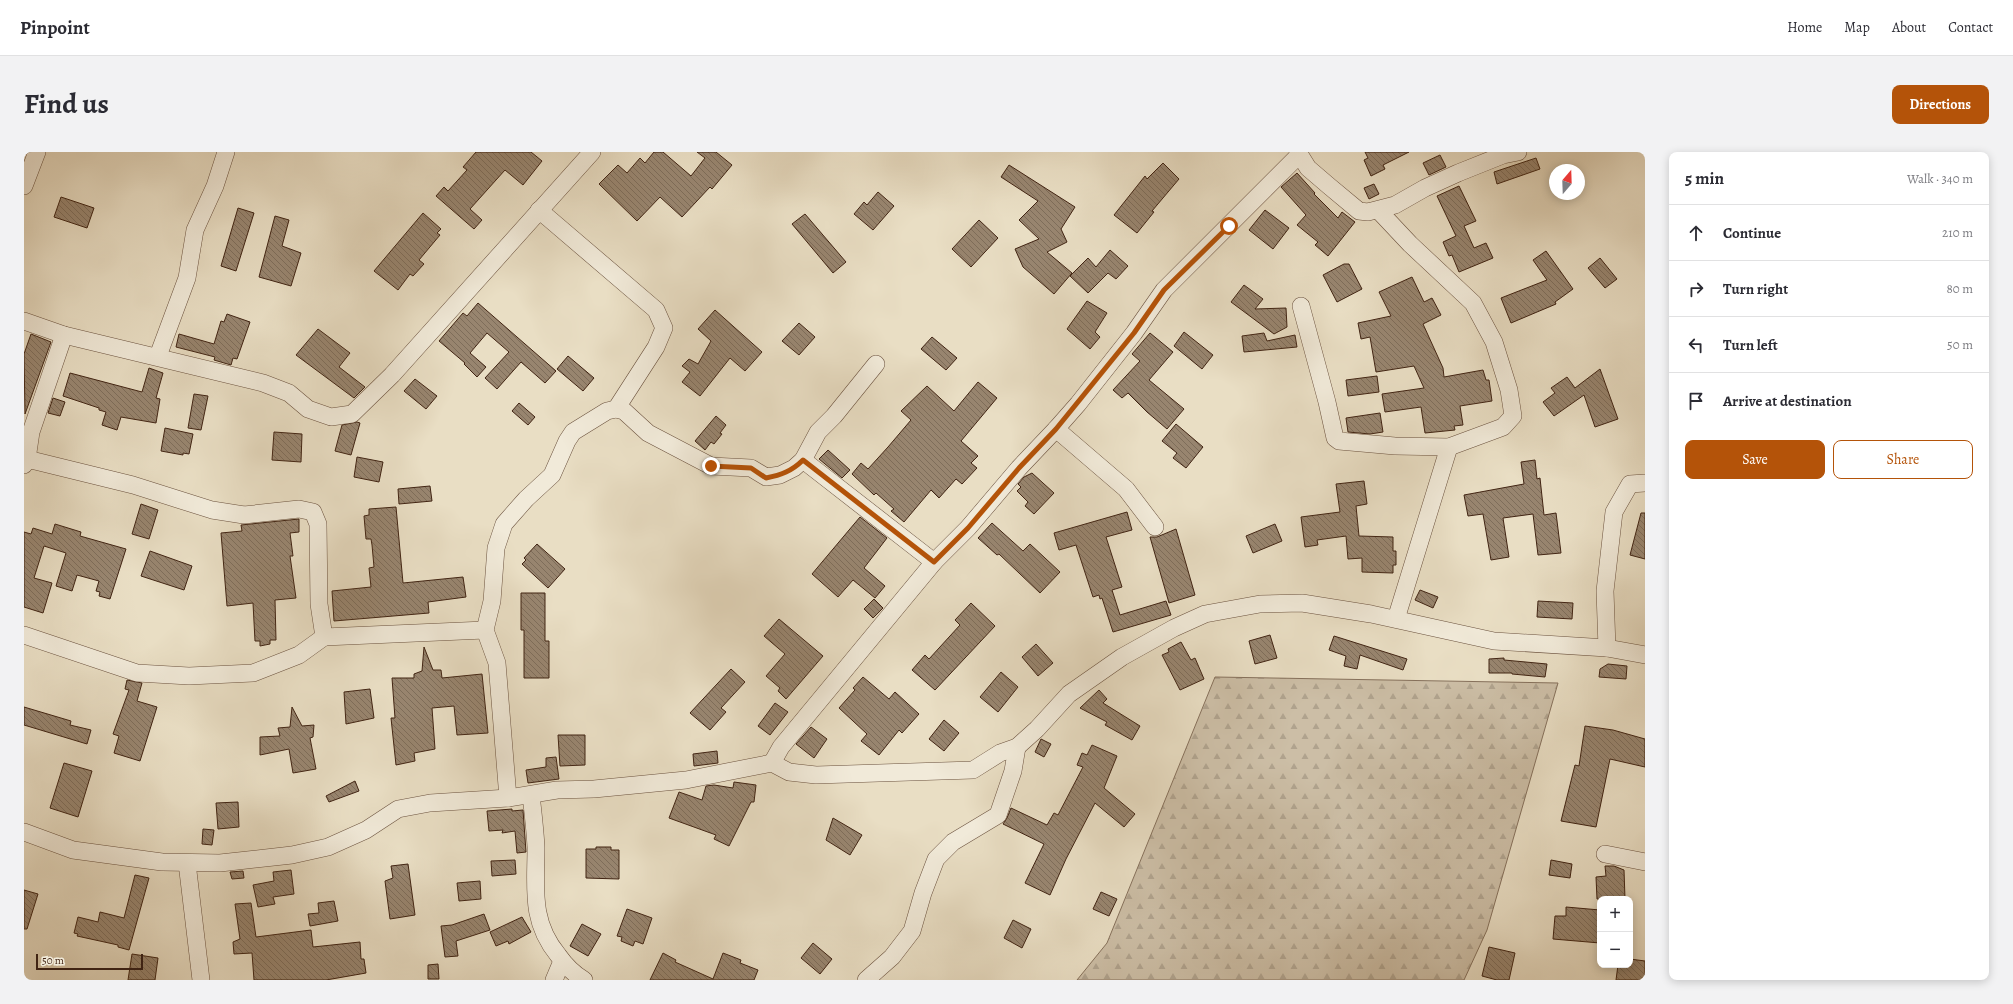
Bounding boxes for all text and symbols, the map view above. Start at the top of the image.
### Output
text: Pinpoint [20,15,90,41]
text: Home [1787,18,1822,37]
text: Map [1844,18,1870,37]
text: About [1892,18,1926,37]
text: Contact [1948,18,1993,37]
text: Find us [24,85,109,123]
button: Directions [1892,85,1989,124]
north arrow [1549,164,1585,200]
text: 5 min [1685,167,1724,190]
text: Walk · 340 m [1907,170,1973,187]
route start [1220,217,1238,235]
icon: ahead [1685,222,1707,244]
text: Continue [1723,223,1781,243]
text: 210 m [1942,224,1973,241]
icon: right [1685,278,1707,300]
text: Turn right [1723,279,1788,299]
text: 80 m [1946,280,1973,297]
icon: left [1685,334,1707,356]
text: Turn left [1723,335,1778,355]
text: 50 m [1947,336,1973,353]
icon: arrive [1685,390,1707,412]
text: Arrive at destination [1723,391,1852,411]
button: Save [1685,440,1825,479]
button: Share [1833,440,1973,479]
route end [702,457,720,475]
map controls [1597,896,1633,968]
button: + [1597,896,1633,932]
button: − [1597,932,1633,968]
scale bar [36,952,143,971]
text: 50 m [42,953,64,968]

